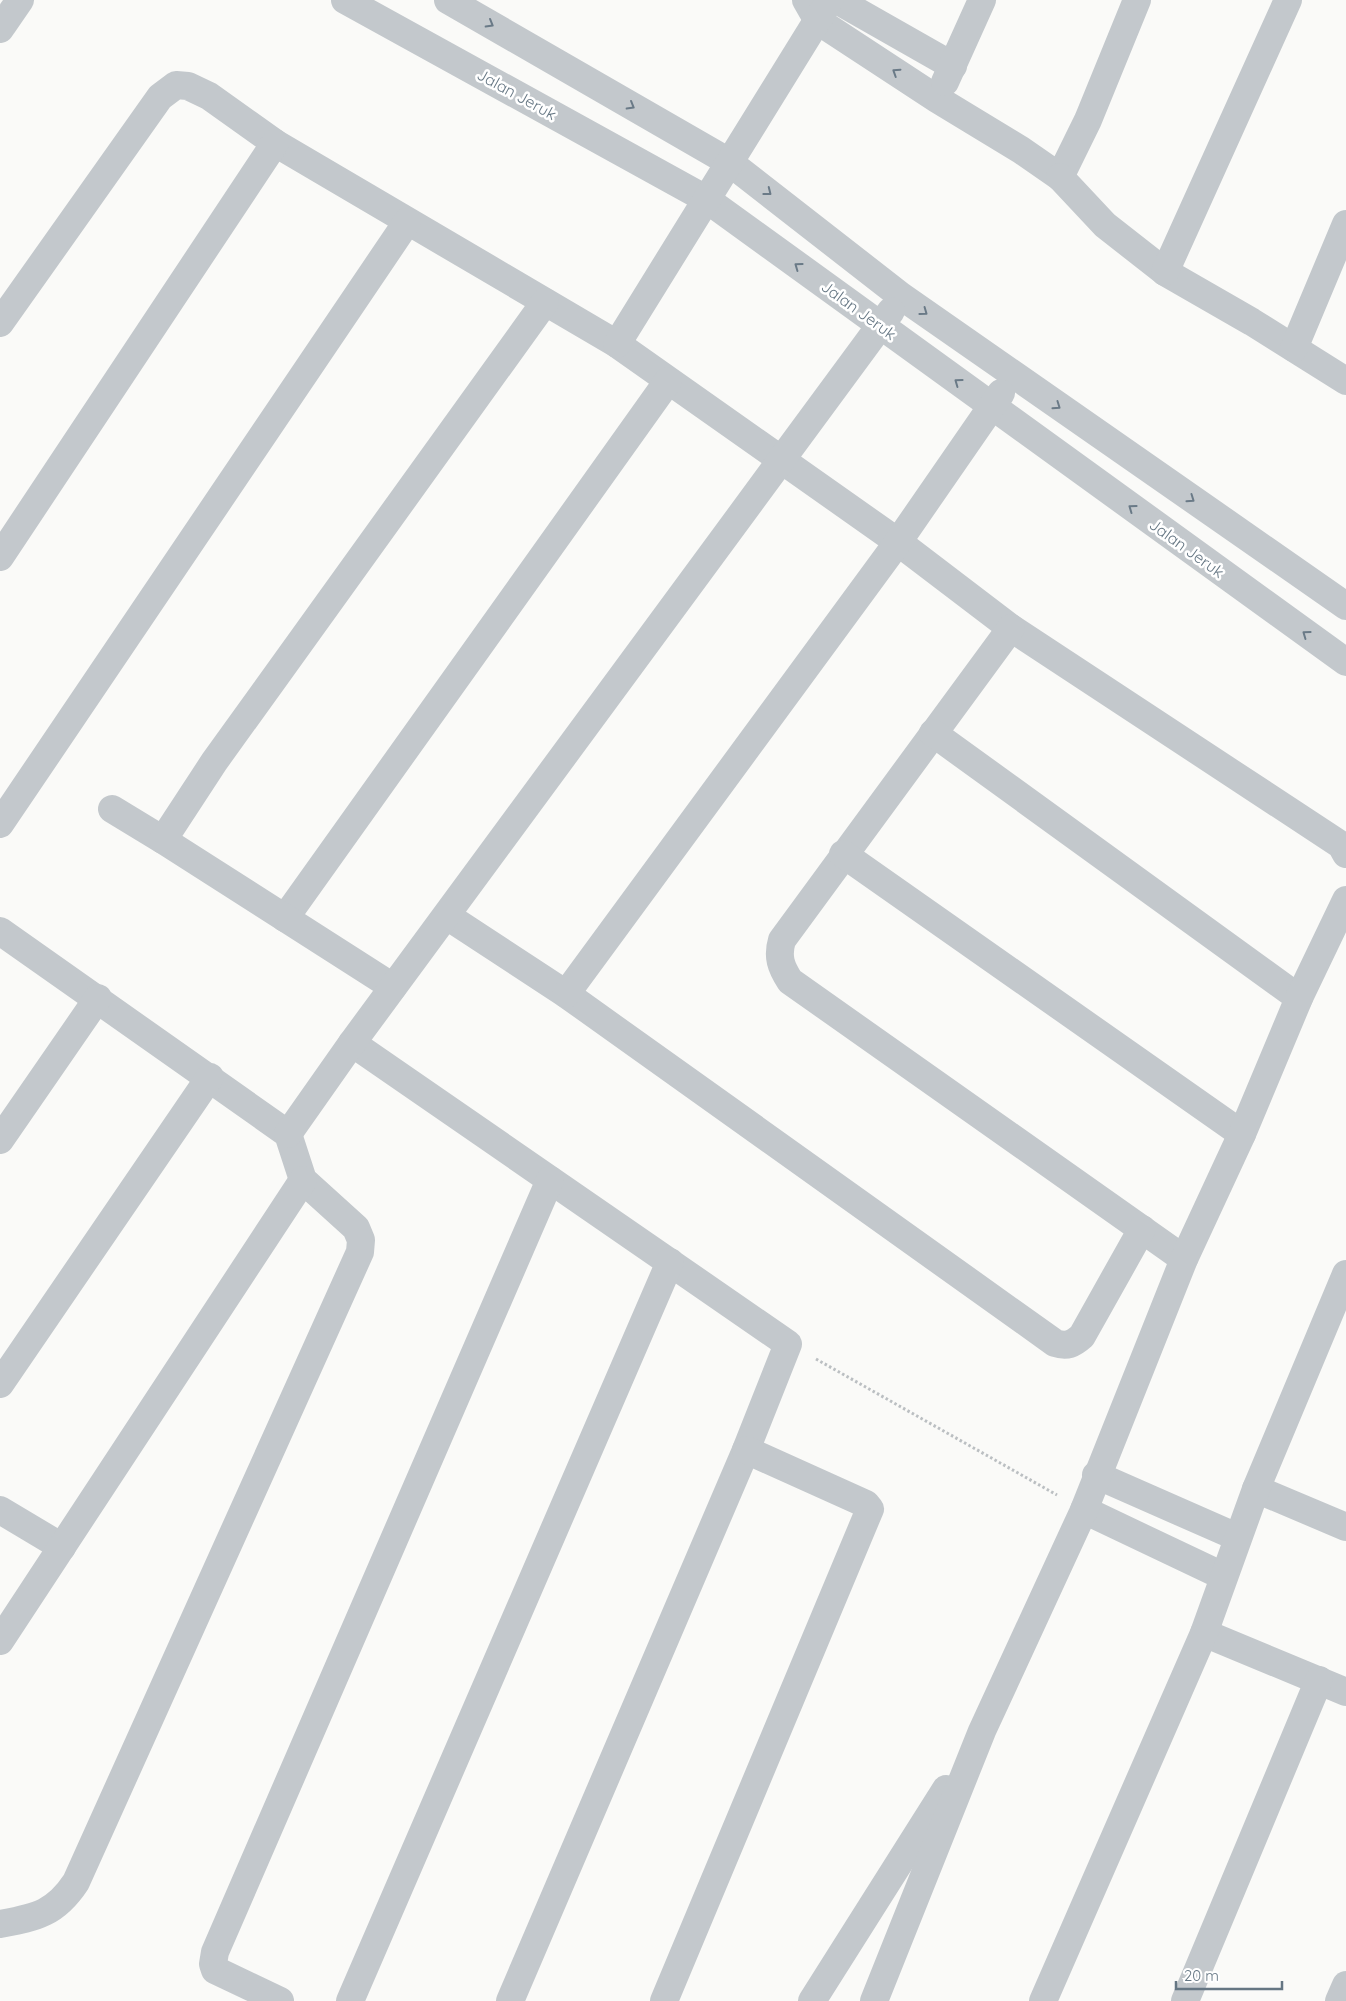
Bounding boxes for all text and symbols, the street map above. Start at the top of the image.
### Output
one-way arrow [485,18,494,28]
street label: Jalan Jeruk [474,64,560,124]
one-way arrow [893,69,902,79]
one-way arrow [626,99,635,109]
one-way arrow [762,187,771,196]
one-way arrow [794,263,804,272]
street label: Jalan Jeruk [818,276,900,344]
one-way arrow [919,306,928,315]
one-way arrow [954,379,963,389]
one-way arrow [1051,400,1061,409]
one-way arrow [1185,493,1194,502]
one-way arrow [1128,505,1138,514]
street label: Jalan Jeruk [1146,514,1228,582]
one-way arrow [1303,631,1312,640]
scale bar [1176,1958,1282,1990]
text: 20 m [1184,1966,1219,1985]

